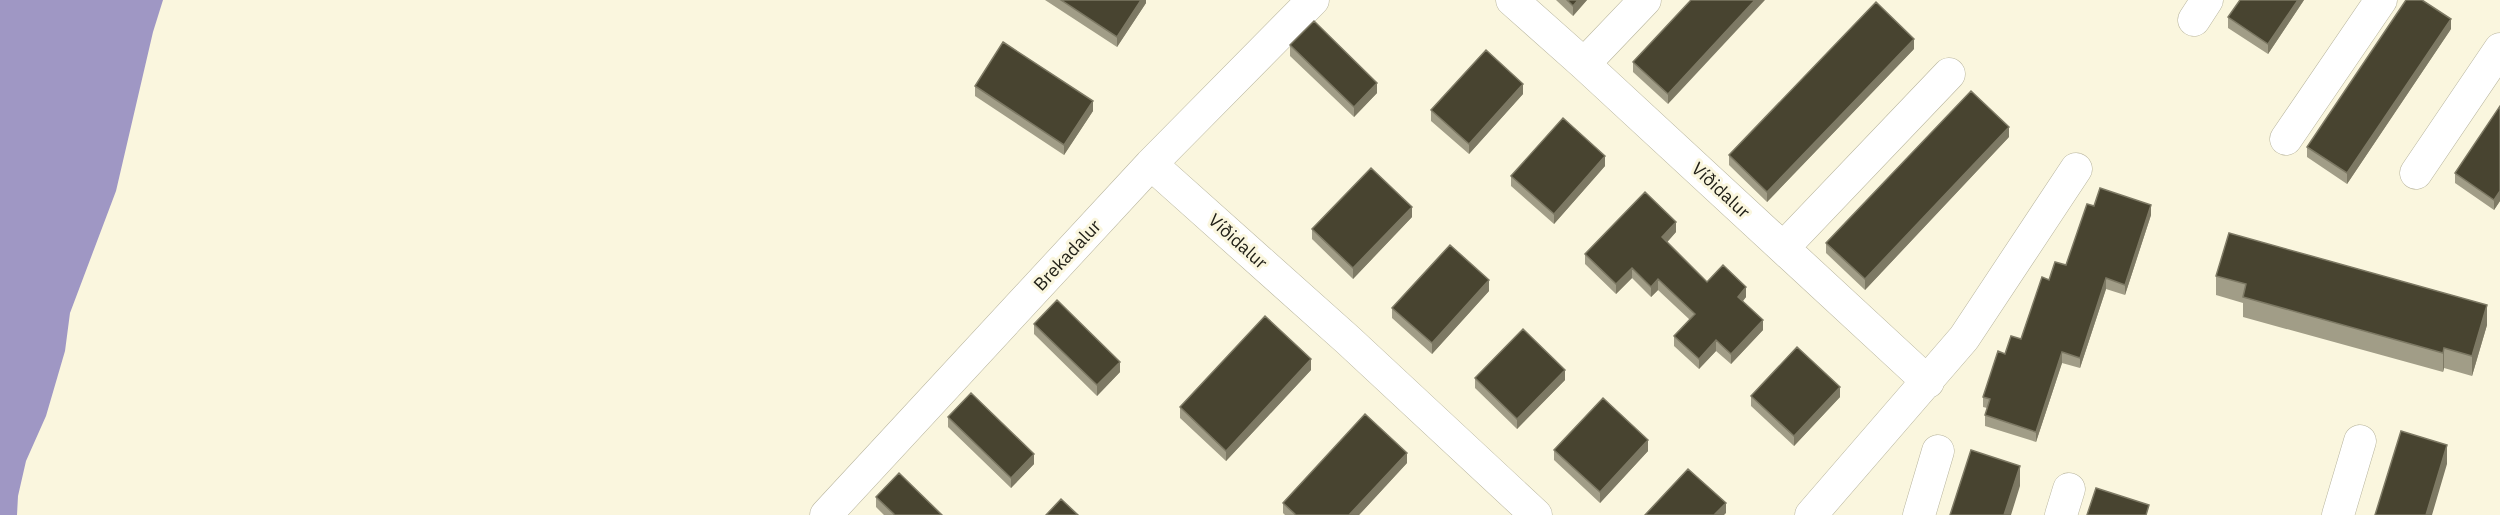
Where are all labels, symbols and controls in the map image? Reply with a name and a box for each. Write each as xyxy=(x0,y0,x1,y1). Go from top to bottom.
street label: Víðidalur xyxy=(1687,157,1755,223)
street label: Víðidalur xyxy=(1204,208,1273,274)
street label: Brekadalur xyxy=(1028,214,1106,295)

